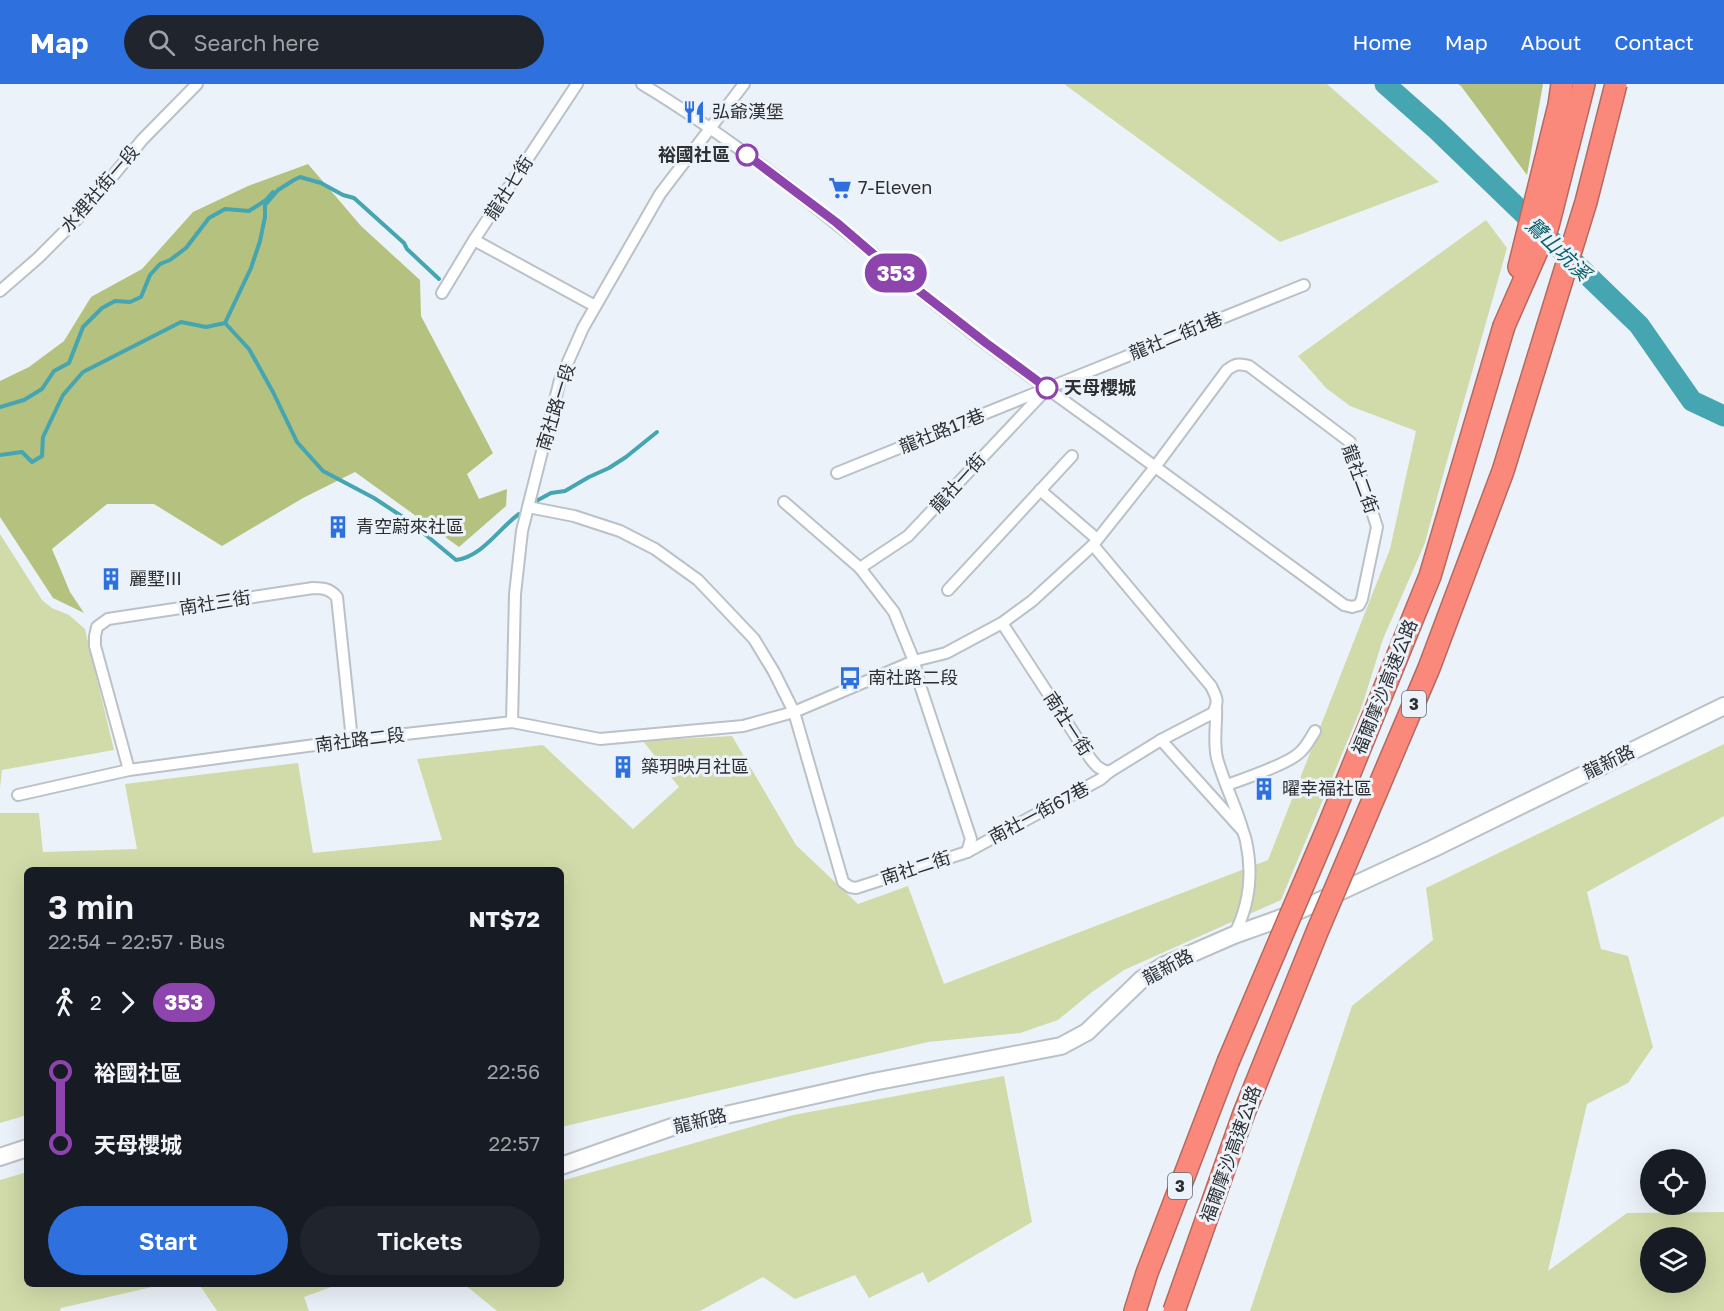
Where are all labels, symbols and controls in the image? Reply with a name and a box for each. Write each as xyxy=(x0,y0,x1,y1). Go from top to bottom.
search box xyxy=(124,15,544,69)
text: Map xyxy=(30,26,88,59)
icon: search xyxy=(145,26,178,59)
text: Search here xyxy=(193,29,319,56)
text: Home xyxy=(1352,29,1412,55)
text: Map xyxy=(1445,29,1488,55)
text: About xyxy=(1521,29,1581,55)
text: Contact xyxy=(1614,29,1694,55)
restaurant icon: 弘爺漢堡 xyxy=(681,99,707,125)
place label: 弘爺漢堡 xyxy=(712,100,784,122)
street label: 水裡社街一段 xyxy=(56,140,143,236)
place label: 裕國社區 xyxy=(658,143,730,165)
marker: 裕國社區 xyxy=(736,144,758,166)
street label: 龍社七街 xyxy=(479,151,537,224)
supermarket icon: 7-Eleven xyxy=(827,175,853,201)
place label: 7-Eleven xyxy=(858,176,932,198)
water label: 鷺山坑溪 xyxy=(1522,212,1598,287)
line badge: 353 xyxy=(862,254,930,292)
text: 353 xyxy=(877,260,915,286)
street label: 龍社二街1巷 xyxy=(1126,306,1226,364)
street label: 南社路一段 xyxy=(531,360,579,453)
place label: 天母櫻城 xyxy=(1064,376,1136,398)
marker: 天母櫻城 xyxy=(1036,377,1058,399)
street label: 龍社路17巷 xyxy=(896,403,988,457)
street label: 龍社二街 xyxy=(1338,441,1384,516)
street label: 龍社一街 xyxy=(925,448,990,516)
building icon: 青空蔚來社區 xyxy=(325,514,351,540)
place label: 青空蔚來社區 xyxy=(356,515,464,537)
building icon: 麗墅III xyxy=(98,566,124,592)
place label: 麗墅III xyxy=(129,567,182,589)
street label: 南社三街 xyxy=(178,586,252,619)
street label: 福爾摩沙高速公路 xyxy=(1347,616,1421,758)
bus stop icon: 南社路二段 xyxy=(837,665,863,691)
place label: 南社路二段 xyxy=(868,666,958,688)
street label: 南社一街 xyxy=(1040,687,1098,760)
road number: 3 xyxy=(1402,691,1426,717)
street label: 南社路二段 xyxy=(314,723,406,755)
street label: 龍新路 xyxy=(1579,739,1638,783)
building icon: 築玥映月社區 xyxy=(610,754,636,780)
place label: 築玥映月社區 xyxy=(641,755,749,777)
street label: 南社一街67巷 xyxy=(985,776,1092,848)
building icon: 曜幸福社區 xyxy=(1251,776,1277,802)
place label: 曜幸福社區 xyxy=(1282,777,1372,799)
street label: 南社二街 xyxy=(878,845,953,889)
text: 3 min xyxy=(48,887,134,926)
text: NT$72 xyxy=(469,905,540,932)
text: 22:54 – 22:57 · Bus xyxy=(48,929,225,953)
street label: 龍新路 xyxy=(1139,944,1197,989)
icon: walk xyxy=(48,986,81,1019)
icon: forward xyxy=(111,986,144,1019)
text: 353 xyxy=(165,989,203,1015)
text: 2 xyxy=(90,990,102,1014)
text: 裕國社區 xyxy=(94,1059,182,1086)
text: 22:56 xyxy=(487,1059,540,1083)
street label: 福爾摩沙高速公路 xyxy=(1195,1082,1265,1225)
street label: 龍新路 xyxy=(671,1103,729,1137)
text: 天母櫻城 xyxy=(94,1131,182,1158)
text: 22:57 xyxy=(489,1131,540,1155)
map controls xyxy=(1640,1149,1706,1293)
button: locate xyxy=(1640,1149,1706,1215)
road number: 3 xyxy=(1168,1173,1192,1199)
button: Start xyxy=(48,1206,288,1275)
button: Tickets xyxy=(300,1206,540,1275)
button: layers xyxy=(1640,1227,1706,1293)

